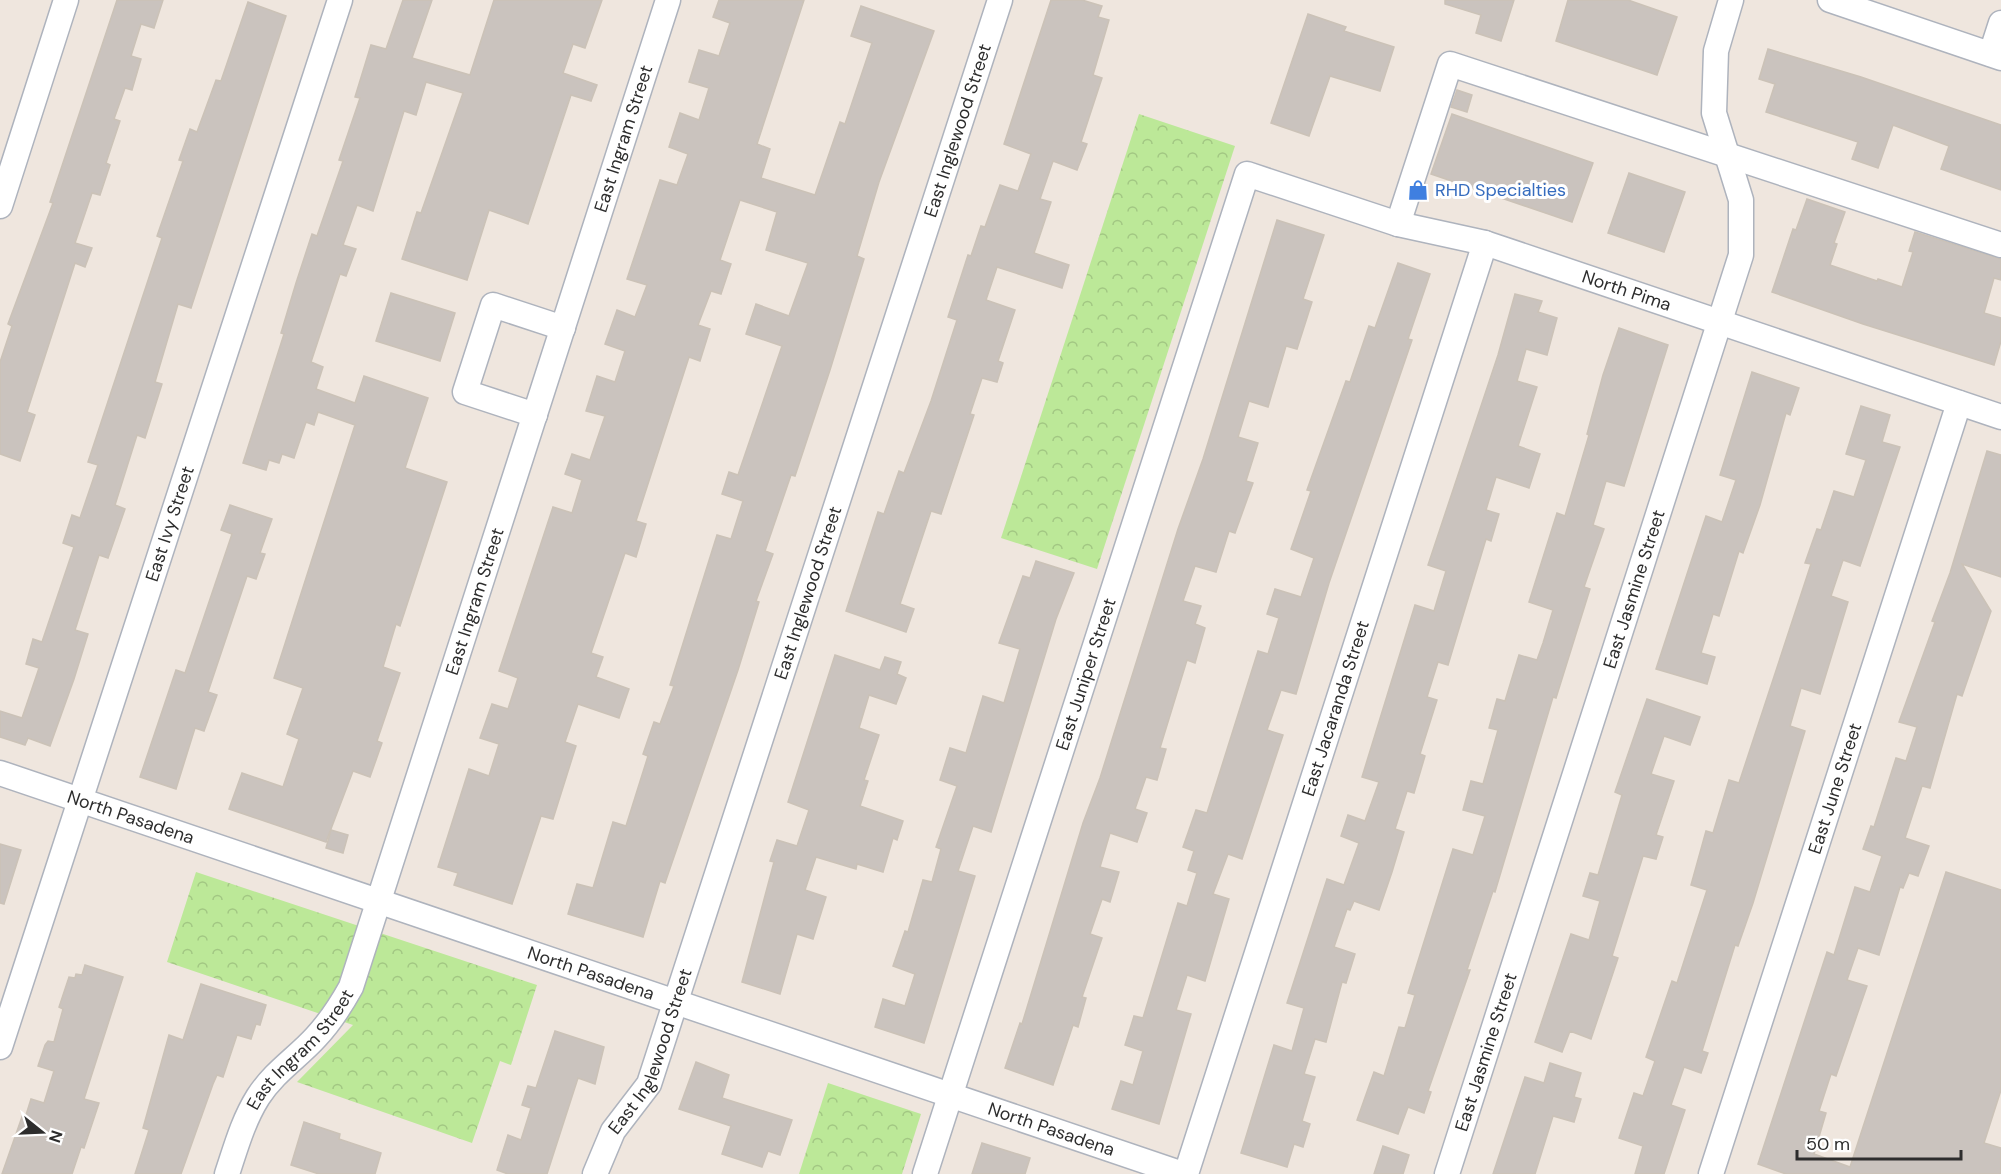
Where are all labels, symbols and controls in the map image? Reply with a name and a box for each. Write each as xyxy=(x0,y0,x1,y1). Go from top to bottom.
street label: East Inglewood Street xyxy=(918,41,997,220)
street label: East Ingram Street xyxy=(589,62,658,215)
shop icon: RHD Specialties xyxy=(1406,178,1430,202)
place label: RHD Specialties xyxy=(1435,178,1566,202)
street label: North Pima xyxy=(1579,265,1674,317)
street label: East Ivy Street xyxy=(140,463,200,585)
street label: East Inglewood Street xyxy=(769,503,847,683)
street label: East Jasmine Street xyxy=(1597,507,1671,672)
street label: East Ingram Street xyxy=(440,525,510,678)
street label: East Juniper Street xyxy=(1050,595,1122,753)
street label: East Jacaranda Street xyxy=(1296,618,1375,799)
street label: East June Street xyxy=(1803,720,1867,857)
street label: North Pasadena xyxy=(64,785,197,850)
street label: North Pasadena xyxy=(524,941,658,1006)
street label: East Inglewood Street xyxy=(603,966,698,1139)
street label: East Jasmine Street xyxy=(1449,970,1523,1134)
street label: East Ingram Street xyxy=(241,985,359,1114)
street label: North Pasadena xyxy=(985,1097,1118,1162)
north arrow xyxy=(12,1102,72,1162)
scale bar xyxy=(1797,1123,1960,1161)
text: N xyxy=(44,1128,68,1145)
text: 50 m xyxy=(1806,1132,1850,1156)

